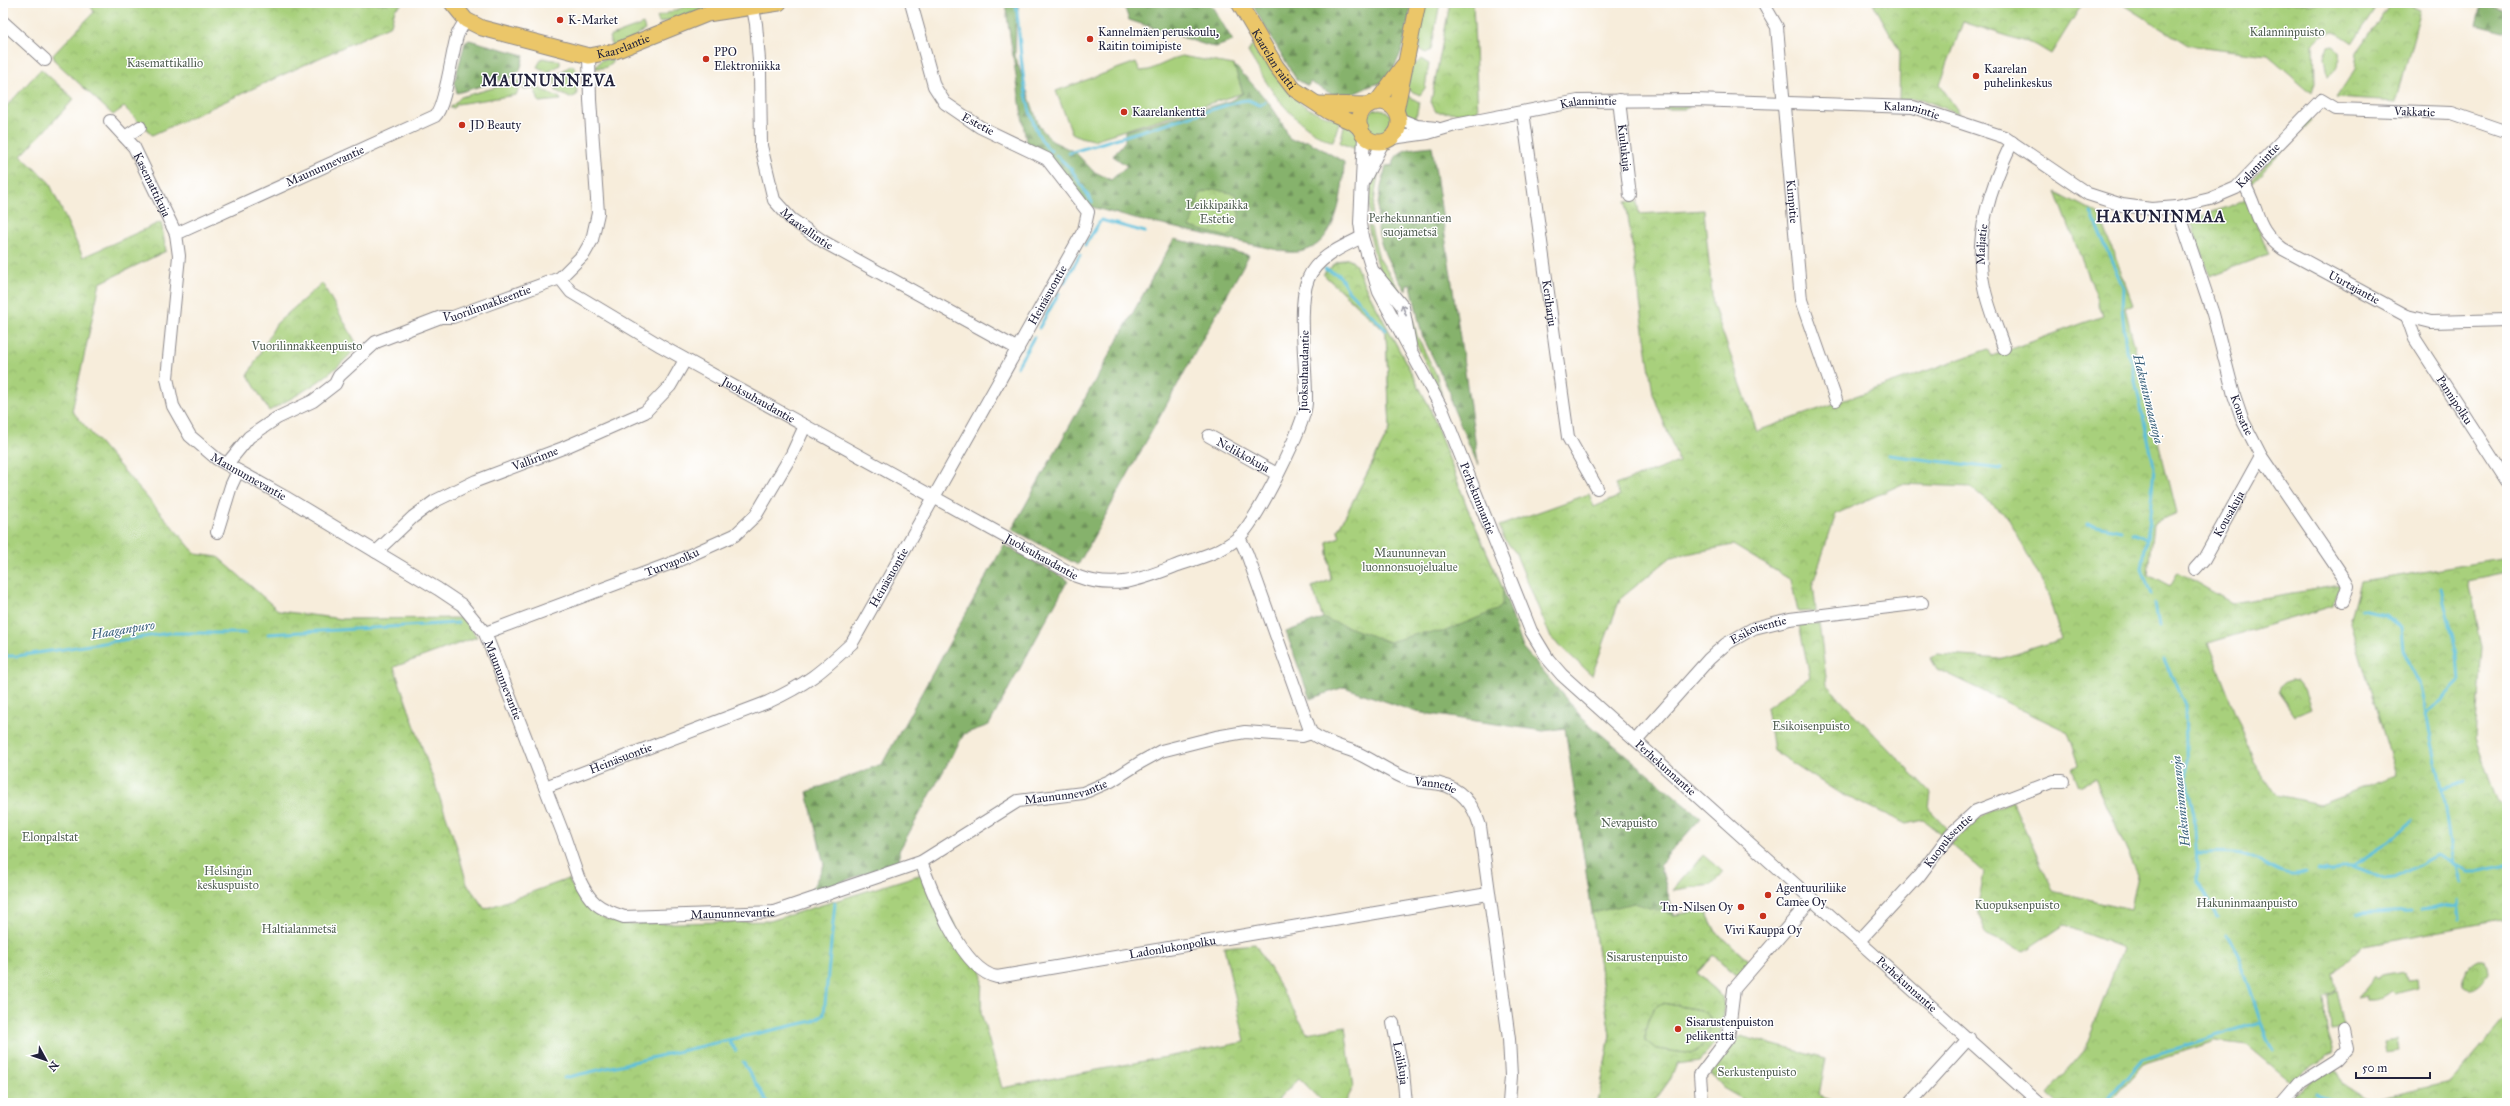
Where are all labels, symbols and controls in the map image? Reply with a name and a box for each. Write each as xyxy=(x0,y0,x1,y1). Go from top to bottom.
place label: K-Market xyxy=(568,13,619,27)
marker: K-Market xyxy=(555,15,565,25)
place label: Kannelmäen peruskoulu, Raitin toimipiste xyxy=(1098,25,1219,53)
park label: Kalanninpuisto xyxy=(2249,25,2325,39)
street label: Kaarelan raitti xyxy=(1249,26,1299,93)
street label: Kaarelantie xyxy=(595,31,652,61)
marker: Kannelmäen peruskoulu, Raitin toimipiste xyxy=(1085,34,1095,44)
place label: PPO Elektroniikka xyxy=(714,45,781,73)
marker: PPO Elektroniikka xyxy=(701,54,711,64)
park label: Kasemattikallio xyxy=(127,56,203,70)
place label: Kaarelan puhelinkeskus xyxy=(1983,62,2052,90)
district label: MAUNUNNEVA xyxy=(482,71,616,90)
marker: Kaarelan puhelinkeskus xyxy=(1971,71,1981,81)
street label: Kalannintie xyxy=(1559,94,1617,111)
street label: Kalannintie xyxy=(1883,99,1941,122)
street label: Vakkatie xyxy=(2393,104,2435,119)
place label: Kaarelankenttä xyxy=(1132,105,1206,119)
marker: Kaarelankenttä xyxy=(1119,107,1129,117)
street label: Estetie xyxy=(959,110,997,138)
place label: JD Beauty xyxy=(468,118,522,133)
marker: JD Beauty xyxy=(457,120,467,130)
street label: Kiulukuja xyxy=(1615,123,1634,173)
street label: Kalannintie xyxy=(2233,140,2283,191)
street label: Maununnevantie xyxy=(284,142,366,190)
street label: Kasemattikuja xyxy=(131,150,174,220)
street label: Kimpitie xyxy=(1783,179,1801,224)
park label: Leikkipaikka Estetie xyxy=(1186,198,1249,226)
street label: Maavallintie xyxy=(777,205,835,253)
district label: HAKUNINMAA xyxy=(2096,207,2226,226)
park label: Perhekunnantien suojametsä xyxy=(1368,211,1452,239)
street label: Maljatie xyxy=(1974,223,1990,265)
street label: Heinäsuontie xyxy=(1025,263,1070,327)
street label: Uurtajantie xyxy=(2326,268,2382,307)
street label: Keriharju xyxy=(1539,279,1560,328)
street label: Vuorilinnakkeentie xyxy=(441,282,533,324)
one-way arrow xyxy=(1399,305,1407,317)
street label: Juoksuhaudantie xyxy=(1296,330,1313,414)
park label: Vuorilinnakkeenpuisto xyxy=(251,339,362,353)
water label: Hakuninmaanoja xyxy=(2129,352,2167,445)
street label: Juoksuhaudantie xyxy=(717,373,797,426)
street label: Pannipolku xyxy=(2434,373,2476,428)
street label: Kousatie xyxy=(2227,393,2256,438)
street label: Nelikkokuja xyxy=(1214,435,1273,476)
street label: Vallirinne xyxy=(509,443,560,474)
street label: Maununnevantie xyxy=(208,450,289,503)
street label: Perhekunnantie xyxy=(1457,460,1499,537)
street label: Kousakuja xyxy=(2211,488,2248,539)
street label: Juoksuhaudantie xyxy=(1000,530,1081,583)
street label: Turvapolku xyxy=(643,545,702,579)
street label: Heinäsuontie xyxy=(866,545,911,610)
park label: Maununnevan luonnonsuojelualue xyxy=(1362,546,1458,574)
street label: Esikoisentie xyxy=(1728,613,1788,647)
water label: Haaganpuro xyxy=(89,617,156,643)
street label: Maununnevantie xyxy=(482,638,525,722)
park label: Esikoisenpuisto xyxy=(1772,719,1850,733)
street label: Perhekunnantie xyxy=(1632,737,1699,799)
street label: Heinäsuontie xyxy=(587,740,654,776)
water label: Hakuninmaanoja xyxy=(2168,755,2194,848)
street label: Vannetie xyxy=(1413,774,1460,797)
street label: Maununnevantie xyxy=(1024,777,1109,807)
street label: Kuopuksentie xyxy=(1921,811,1975,870)
park label: Nevapuisto xyxy=(1601,816,1657,830)
park label: Elonpalstat xyxy=(22,830,79,844)
park label: Helsingin keskuspuisto xyxy=(197,864,259,892)
place label: Agentuuriliike Camee Oy xyxy=(1775,881,1846,909)
marker: Agentuuriliike Camee Oy xyxy=(1763,890,1773,900)
park label: Hakuninmaanpuisto xyxy=(2197,896,2297,910)
park label: Kuopuksenpuisto xyxy=(1974,898,2060,912)
place label: Tm-Nilsen Oy xyxy=(1660,900,1733,914)
marker: Tm-Nilsen Oy xyxy=(1736,902,1746,912)
street label: Maununnevantie xyxy=(690,905,775,922)
marker: Vivi Kauppa Oy xyxy=(1758,911,1768,921)
park label: Haltialanmetsä xyxy=(262,922,337,936)
place label: Vivi Kauppa Oy xyxy=(1723,923,1802,937)
street label: Ladonlukonpolku xyxy=(1128,933,1217,962)
park label: Sisarustenpuisto xyxy=(1606,950,1688,964)
street label: Perhekunnantie xyxy=(1874,953,1940,1015)
place label: Sisarustenpuiston pelikenttä xyxy=(1685,1015,1774,1043)
marker: Sisarustenpuiston pelikenttä xyxy=(1673,1024,1683,1034)
north arrow xyxy=(26,1040,66,1080)
street label: Leilikuja xyxy=(1390,1040,1411,1086)
scale bar xyxy=(2356,1054,2430,1080)
text: N xyxy=(45,1058,61,1074)
text: 50 m xyxy=(2362,1061,2387,1075)
park label: Serkustenpuisto xyxy=(1718,1065,1796,1079)

